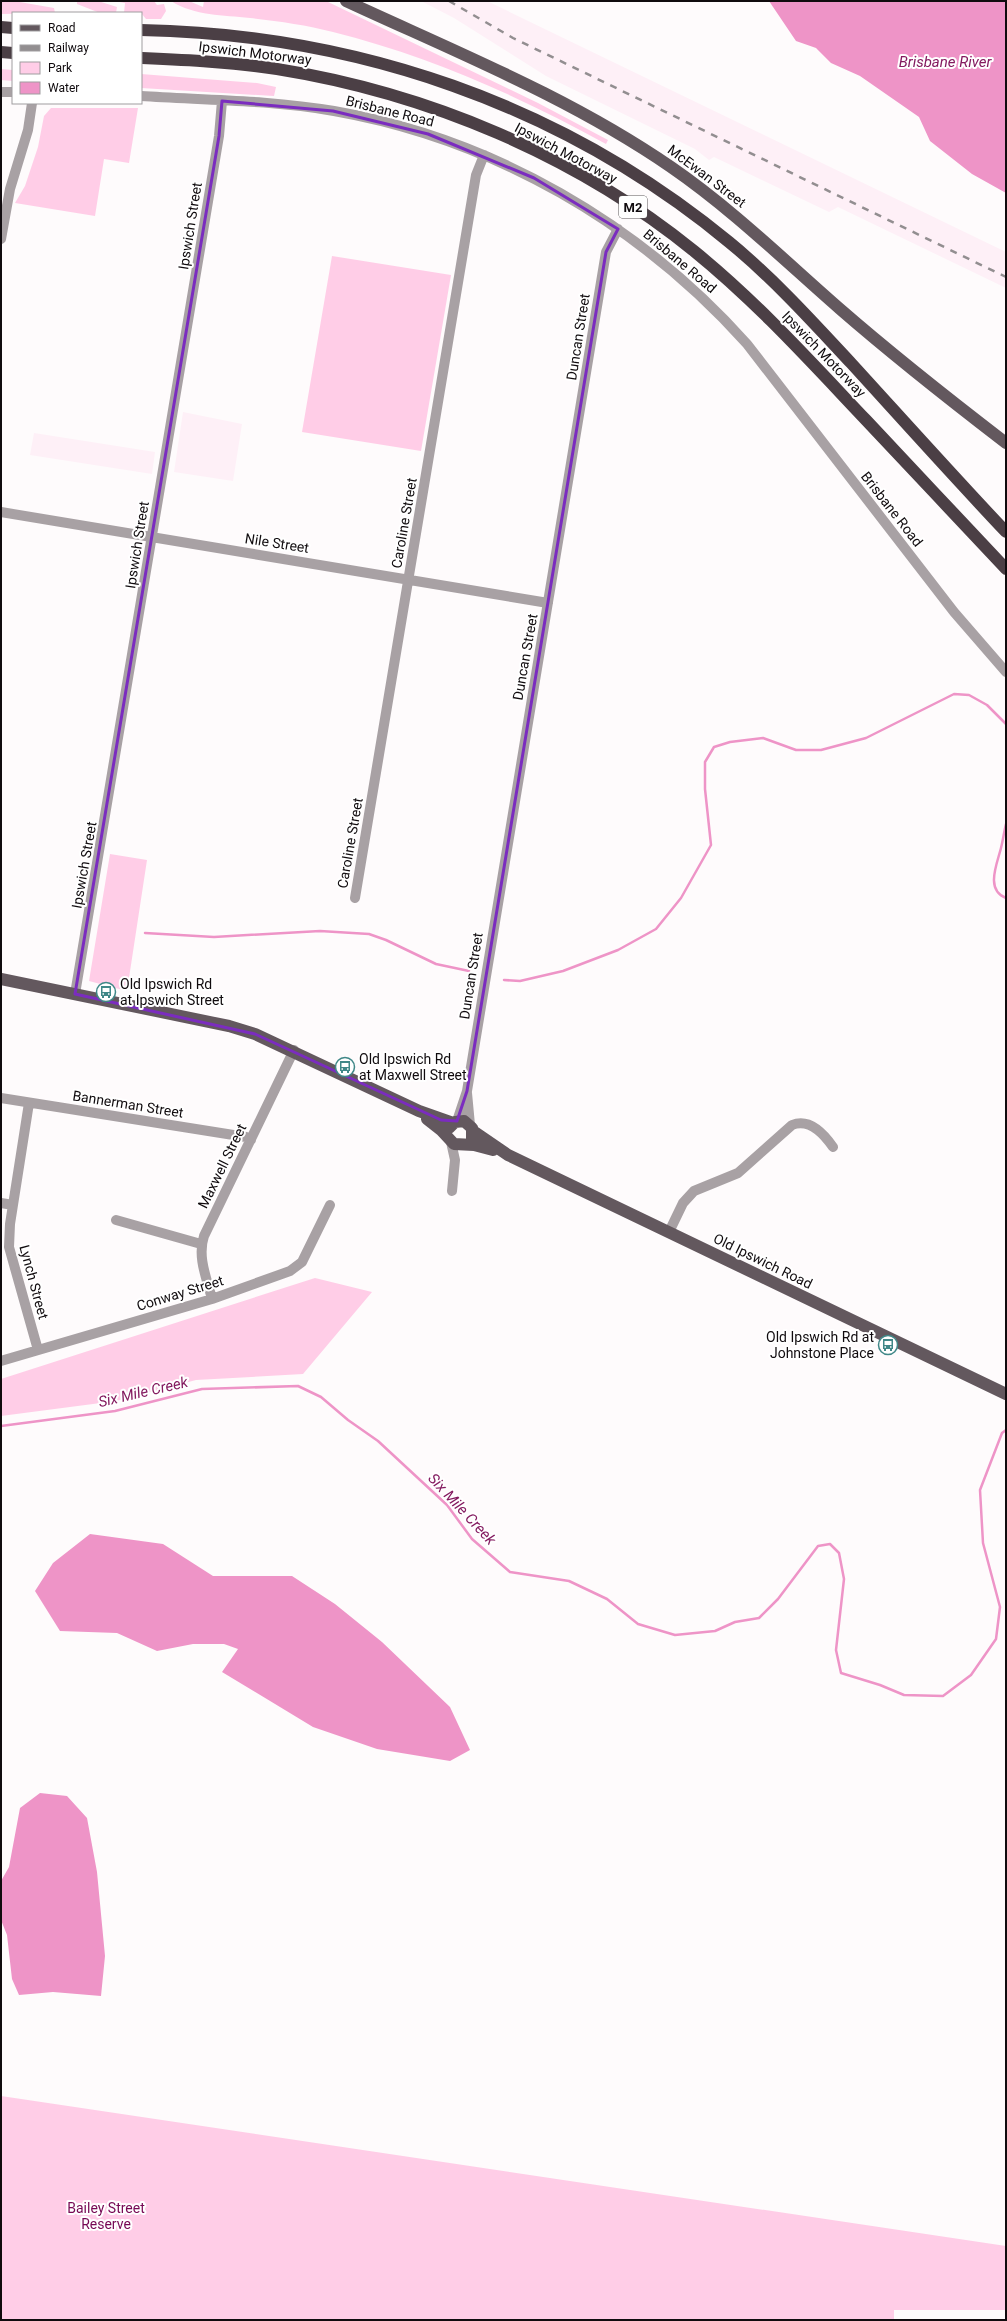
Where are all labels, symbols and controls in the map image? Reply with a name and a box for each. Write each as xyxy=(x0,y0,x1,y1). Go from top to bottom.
legend xyxy=(12,12,142,104)
text: Road xyxy=(48,21,76,35)
street label: Ipswich Motorway xyxy=(198,38,313,68)
text: Railway xyxy=(48,41,89,55)
water label: Brisbane River xyxy=(899,53,992,71)
text: Park xyxy=(48,61,73,75)
text: Water xyxy=(48,81,79,95)
street label: Brisbane Road xyxy=(344,92,436,130)
street label: Ipswich Motorway xyxy=(512,119,620,187)
street label: McEwan Street xyxy=(665,141,750,211)
street label: Ipswich Street xyxy=(175,181,205,271)
road number: M2 xyxy=(619,196,647,218)
street label: Brisbane Road xyxy=(640,226,720,296)
street label: Duncan Street xyxy=(563,292,593,382)
street label: Ipswich Motorway xyxy=(779,308,869,401)
street label: Brisbane Road xyxy=(858,468,926,550)
street label: Caroline Street xyxy=(388,476,420,570)
street label: Ipswich Street xyxy=(122,500,152,590)
street label: Nile Street xyxy=(244,530,311,556)
street label: Duncan Street xyxy=(510,612,541,702)
street label: Caroline Street xyxy=(334,796,366,890)
street label: Ipswich Street xyxy=(68,820,100,910)
street label: Duncan Street xyxy=(456,931,486,1021)
place label: Old Ipswich Rd at Ipswich Street xyxy=(120,976,224,1008)
bus stop icon: Old Ipswich Rd at Ipswich Street xyxy=(95,981,117,1003)
place label: Old Ipswich Rd at Maxwell Street xyxy=(359,1051,467,1083)
bus stop icon: Old Ipswich Rd at Maxwell Street xyxy=(334,1056,356,1078)
street label: Bannerman Street xyxy=(71,1087,185,1121)
street label: Maxwell Street xyxy=(195,1121,250,1211)
street label: Old Ipswich Road xyxy=(711,1230,815,1292)
street label: Lynch Street xyxy=(16,1243,52,1321)
street label: Conway Street xyxy=(135,1272,226,1314)
place label: Old Ipswich Rd at Johnstone Place xyxy=(766,1329,874,1361)
bus stop icon: Old Ipswich Rd at Johnstone Place xyxy=(877,1334,899,1356)
water label: Six Mile Creek xyxy=(96,1373,190,1411)
water label: Six Mile Creek xyxy=(424,1469,500,1549)
park label: Bailey Street Reserve xyxy=(67,2200,145,2232)

